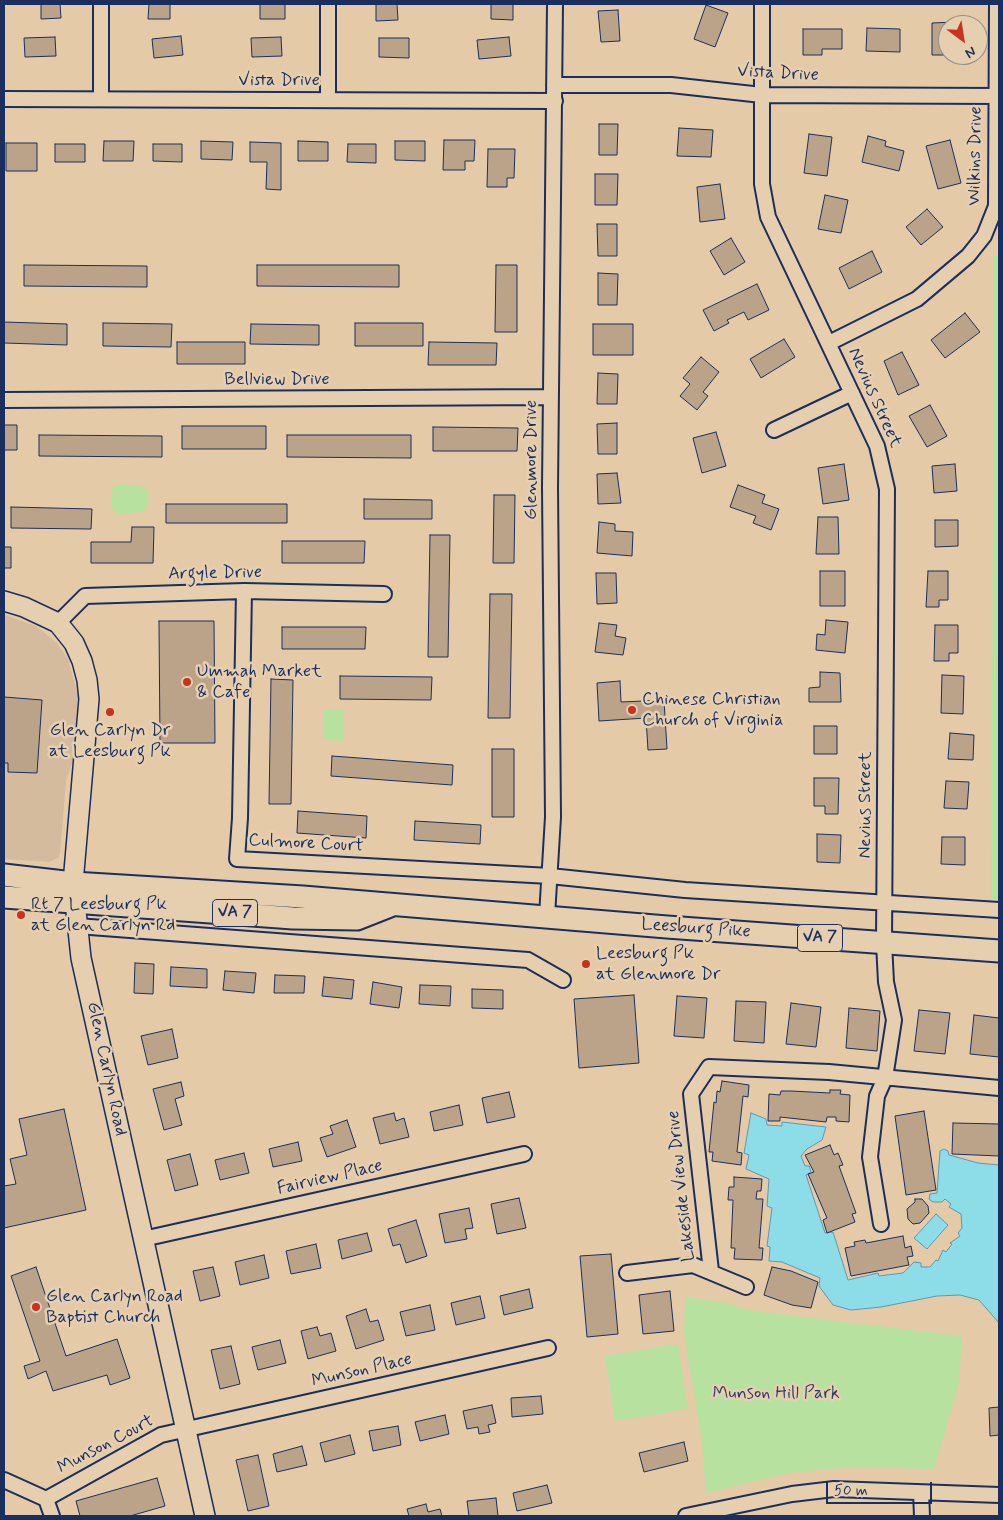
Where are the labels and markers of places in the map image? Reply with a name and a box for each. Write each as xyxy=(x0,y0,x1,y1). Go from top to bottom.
place label: Ummah Market & Cafe xyxy=(197,661,322,704)
marker: Ummah Market & Cafe xyxy=(181,676,193,688)
place label: Chinese Christian Church of Virginia xyxy=(642,689,784,732)
marker: Chinese Christian Church of Virginia xyxy=(626,704,638,716)
marker: Glen Carlyn Dr at Leesburg Pk xyxy=(104,706,116,718)
place label: Glen Carlyn Dr at Leesburg Pk xyxy=(49,720,171,762)
place label: Rt 7 Leesburg Pk at Glen Carlyn Rd xyxy=(31,894,175,936)
marker: Rt 7 Leesburg Pk at Glen Carlyn Rd xyxy=(15,909,27,921)
place label: Leesburg Pk at Glenmore Dr xyxy=(596,943,720,986)
marker: Leesburg Pk at Glenmore Dr xyxy=(580,958,592,970)
place label: Glen Carlyn Road Baptist Church xyxy=(46,1286,183,1328)
marker: Glen Carlyn Road Baptist Church xyxy=(30,1301,42,1313)

